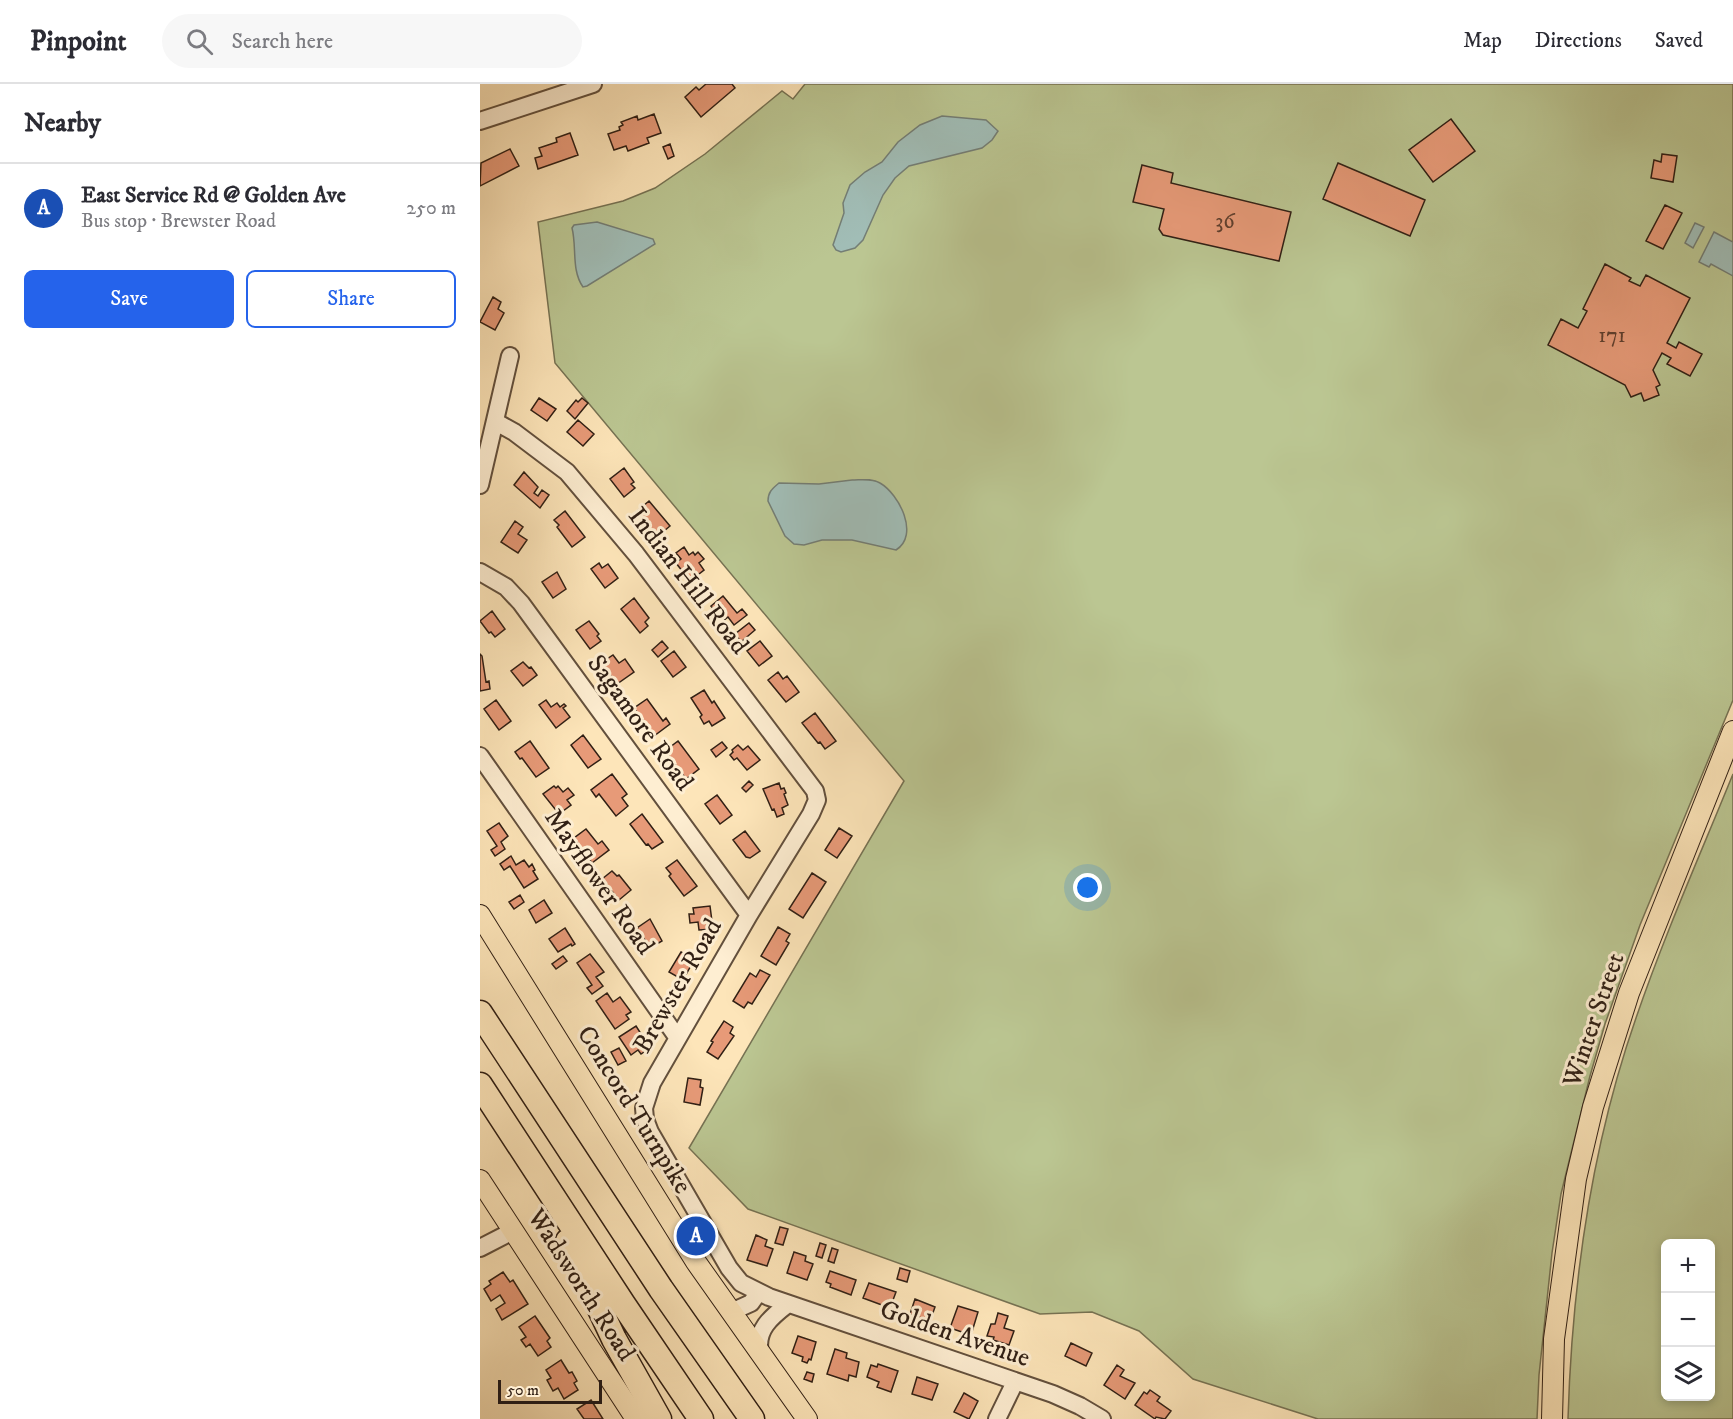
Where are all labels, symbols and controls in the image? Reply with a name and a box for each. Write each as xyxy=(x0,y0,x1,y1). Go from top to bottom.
search box xyxy=(162,14,582,68)
text: Pinpoint xyxy=(30,24,126,59)
icon: search xyxy=(183,25,216,58)
text: Search here xyxy=(231,28,333,55)
text: Map xyxy=(1463,28,1502,54)
text: Directions xyxy=(1535,28,1622,54)
text: Saved xyxy=(1655,28,1703,54)
text: Nearby xyxy=(24,107,101,140)
text: East Service Rd @ Golden Ave xyxy=(81,182,346,209)
text: A xyxy=(37,196,50,221)
text: 250 m xyxy=(406,196,456,221)
house number: 36 xyxy=(1215,208,1236,235)
text: Bus stop · Brewster Road xyxy=(81,209,276,234)
button: Save xyxy=(24,270,234,328)
button: Share xyxy=(246,270,456,328)
house number: 171 xyxy=(1598,322,1626,349)
street label: Indian Hill Road xyxy=(620,501,756,661)
street label: Sagamore Road xyxy=(580,648,700,798)
street label: Mayflower Road xyxy=(537,803,662,961)
your location xyxy=(1073,873,1102,902)
street label: Brewster Road xyxy=(626,913,730,1059)
street label: Winter Street xyxy=(1555,949,1632,1092)
street label: Concord Turnpike xyxy=(569,1020,699,1200)
street label: Wadsworth Road xyxy=(519,1202,643,1367)
pin: A xyxy=(676,1214,716,1258)
map controls xyxy=(1661,1239,1715,1401)
button: + xyxy=(1661,1239,1715,1293)
street label: Golden Avenue xyxy=(876,1293,1034,1375)
button: − xyxy=(1661,1293,1715,1347)
button: layers xyxy=(1661,1347,1715,1401)
scale bar xyxy=(498,1377,602,1404)
text: 50 m xyxy=(507,1380,539,1400)

